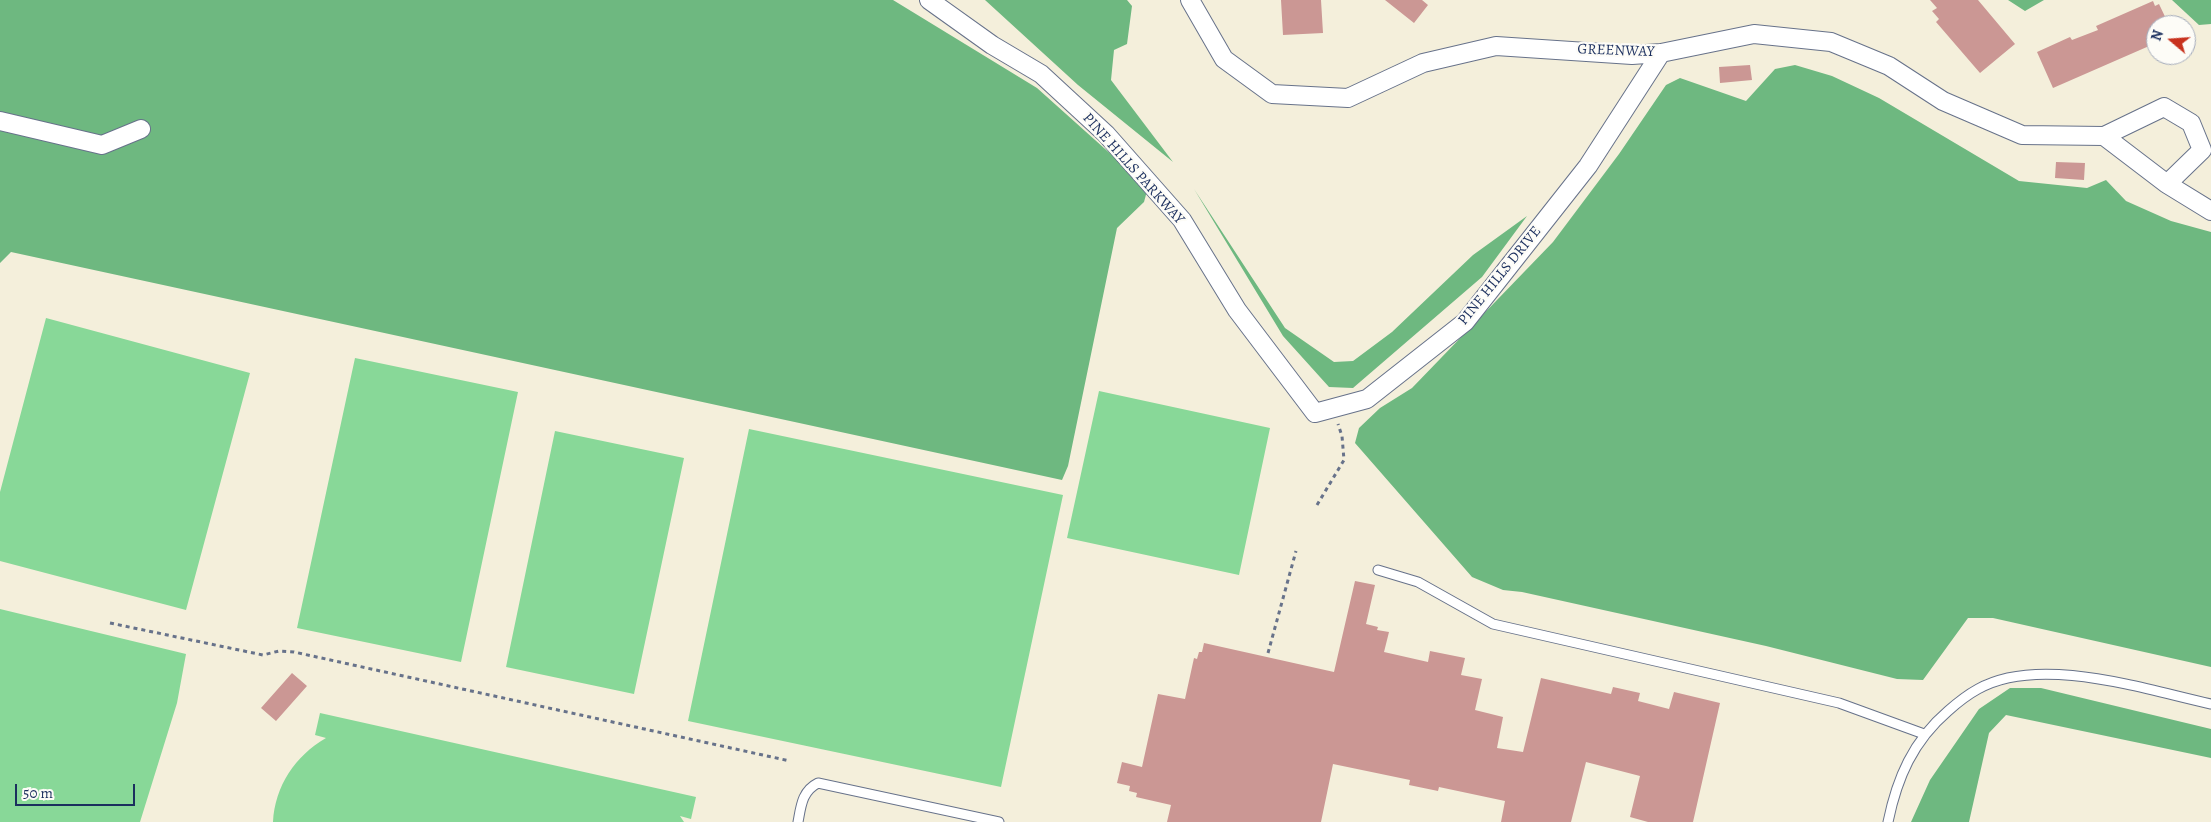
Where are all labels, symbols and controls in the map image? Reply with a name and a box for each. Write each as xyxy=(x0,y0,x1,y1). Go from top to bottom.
north arrow xyxy=(2146,15,2196,65)
text: N xyxy=(2147,28,2168,43)
street label: GREENWAY xyxy=(1577,41,1655,61)
street label: PINE HILLS PARKWAY xyxy=(1078,110,1188,228)
street label: PINE HILLS DRIVE xyxy=(1455,223,1545,329)
scale bar xyxy=(18,774,138,806)
text: 50 m xyxy=(23,783,53,803)

